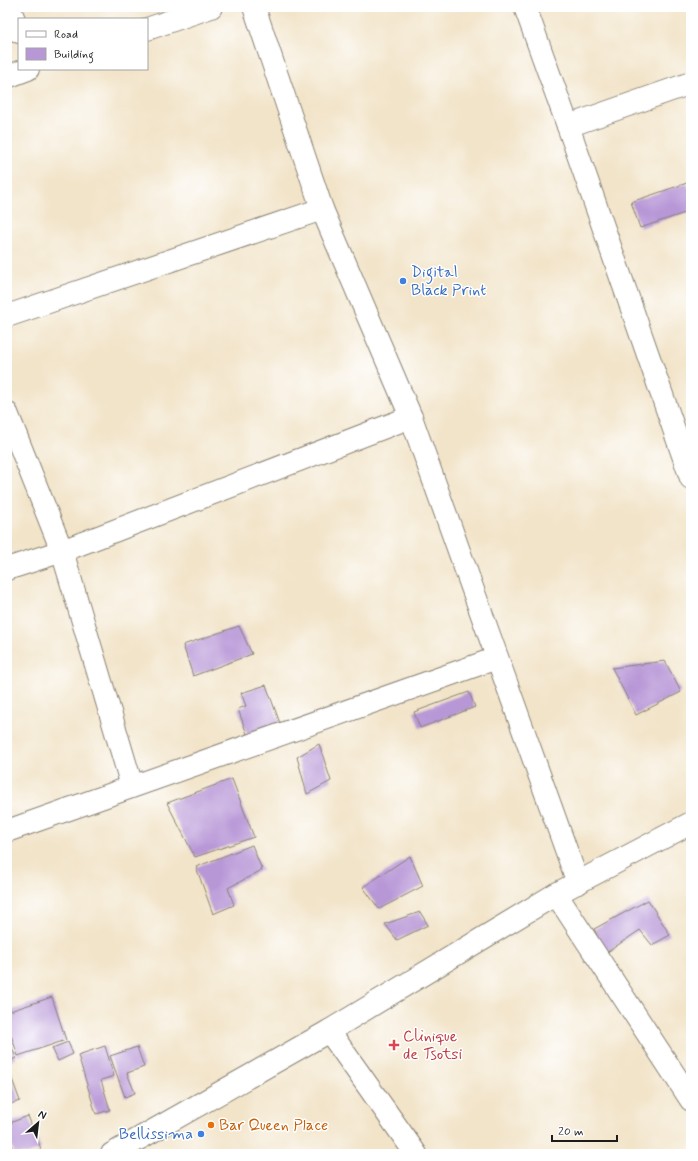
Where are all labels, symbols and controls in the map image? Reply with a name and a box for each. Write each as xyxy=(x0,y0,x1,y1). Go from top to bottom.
legend xyxy=(18,18,148,70)
text: Road xyxy=(54,27,78,43)
text: Building xyxy=(54,47,94,64)
place label: Digital Black Print xyxy=(411,262,486,301)
marker: Digital Black Print xyxy=(398,276,408,286)
place label: Clinique de Tsotsi xyxy=(403,1026,462,1065)
marker: Clinique de Tsotsi xyxy=(388,1039,400,1051)
north arrow xyxy=(18,1103,58,1143)
text: N xyxy=(36,1107,49,1123)
place label: Bar Queen Place xyxy=(219,1115,328,1136)
scale bar xyxy=(552,1117,617,1143)
marker: Bar Queen Place xyxy=(206,1120,216,1130)
place label: Bellissima xyxy=(119,1124,193,1145)
text: 20 m xyxy=(558,1124,584,1140)
marker: Bellissima xyxy=(196,1129,206,1139)

